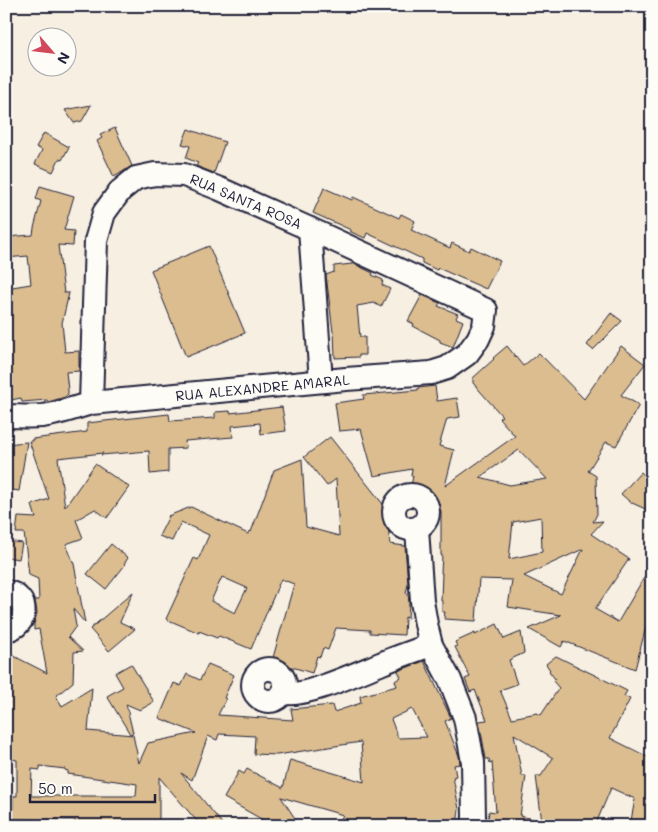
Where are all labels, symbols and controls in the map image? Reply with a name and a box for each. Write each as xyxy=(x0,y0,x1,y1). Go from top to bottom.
north arrow xyxy=(28,28,78,78)
text: N xyxy=(53,49,75,67)
street label: RUA SANTA ROSA xyxy=(187,169,305,233)
street label: RUA ALEXANDRE AMARAL xyxy=(175,369,351,405)
scale bar xyxy=(30,772,155,804)
text: 50 m xyxy=(38,778,73,798)

